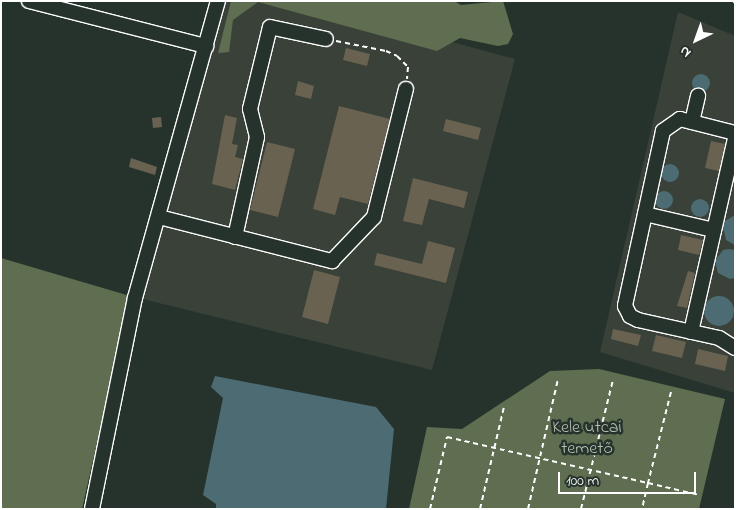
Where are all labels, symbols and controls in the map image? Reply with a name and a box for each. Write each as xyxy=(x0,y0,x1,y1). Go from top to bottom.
north arrow xyxy=(671,15,721,65)
text: N xyxy=(675,41,696,62)
park label: Kele utcai temető xyxy=(552,418,622,460)
scale bar xyxy=(561,462,698,494)
text: 100 m xyxy=(566,470,599,492)

